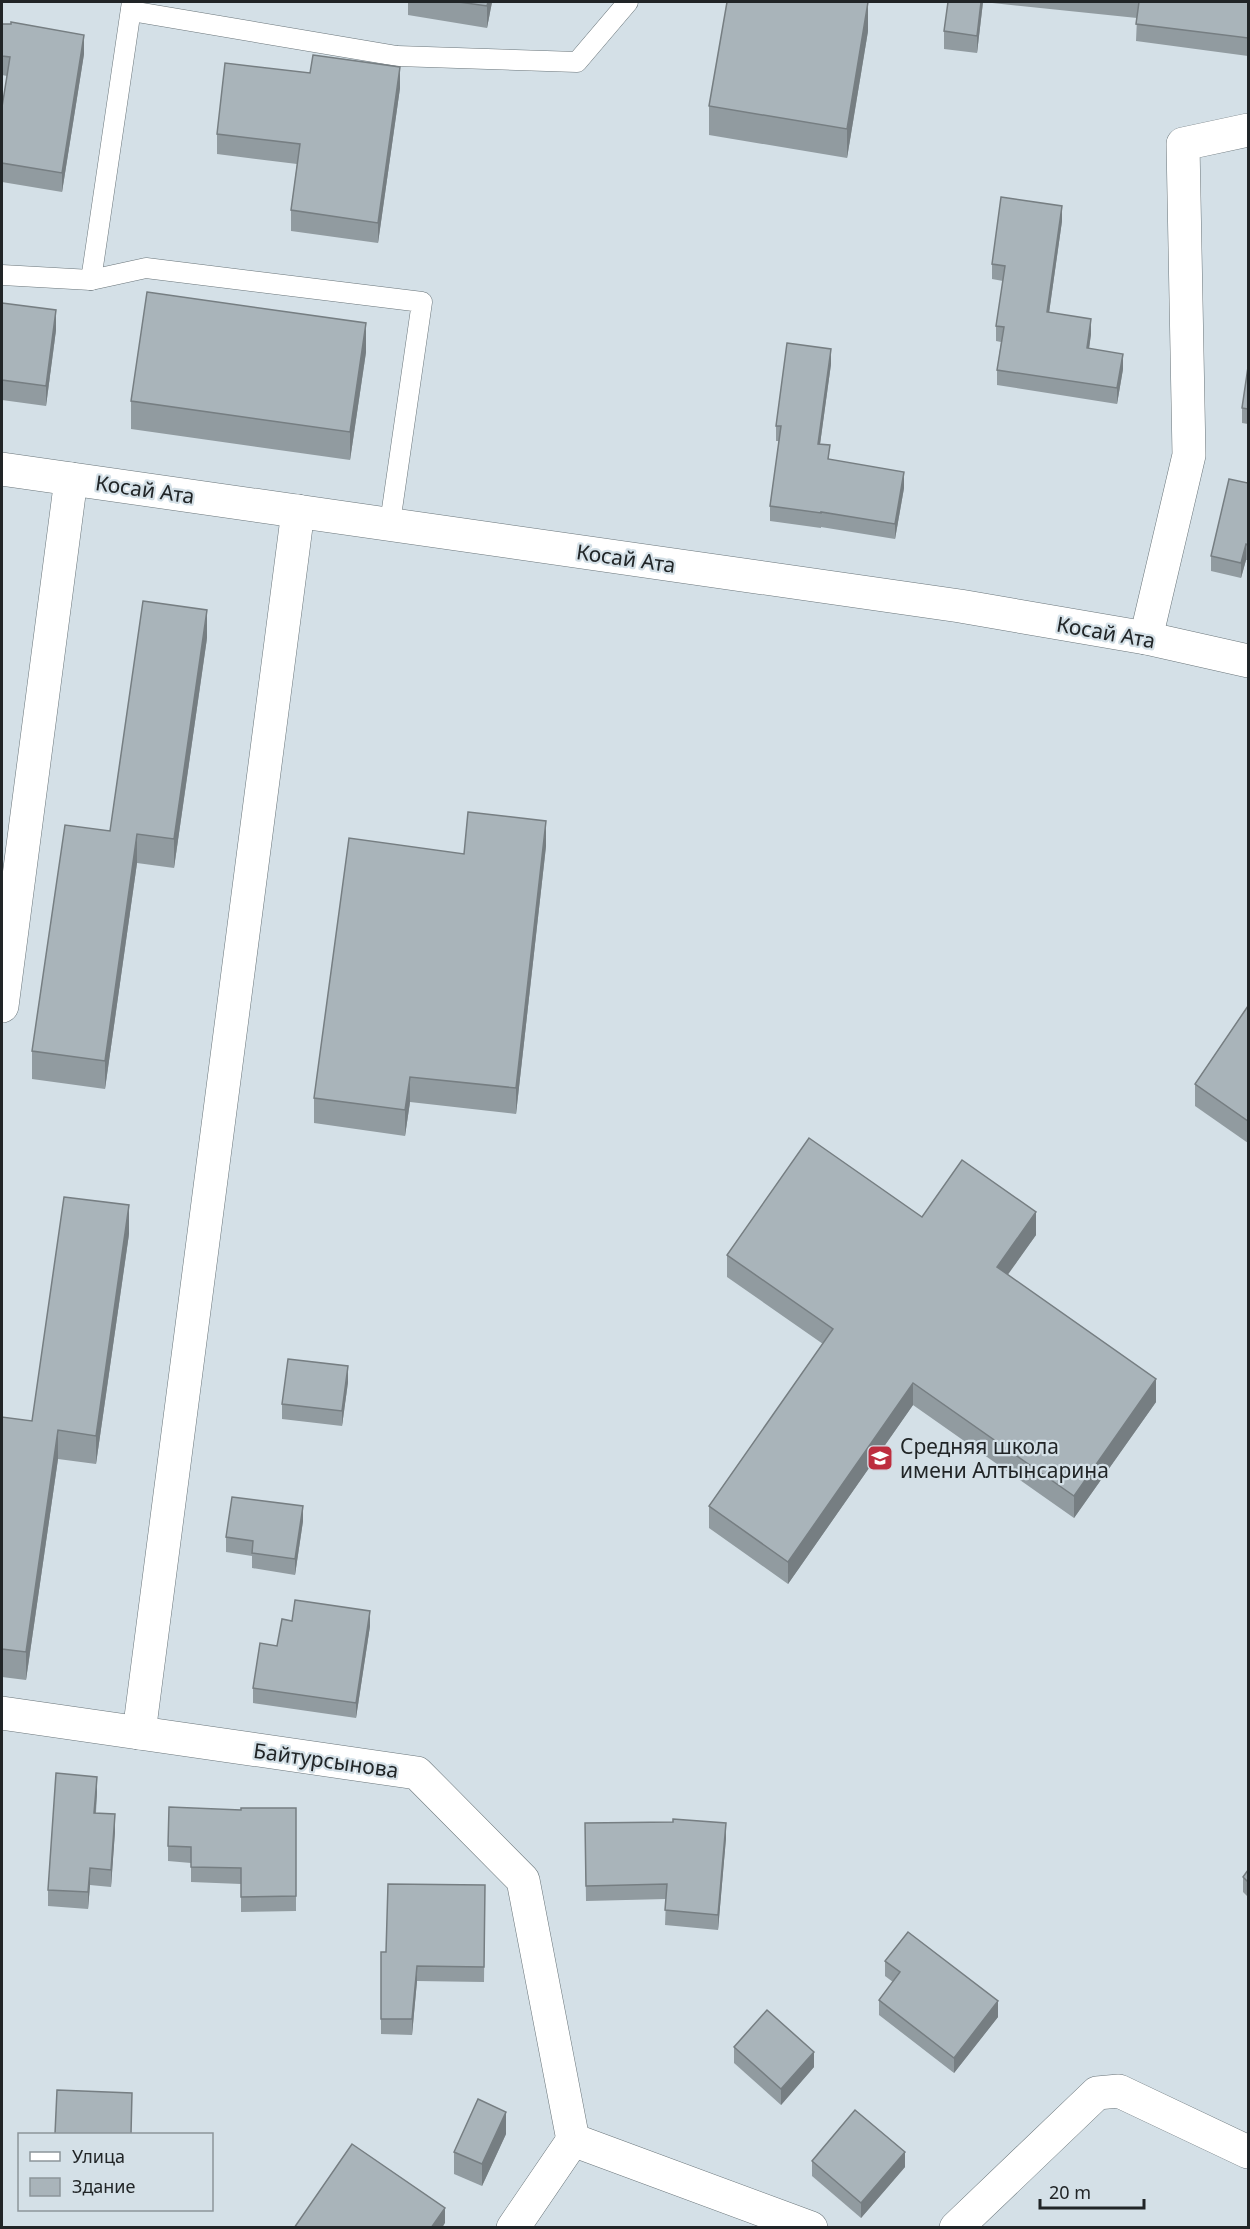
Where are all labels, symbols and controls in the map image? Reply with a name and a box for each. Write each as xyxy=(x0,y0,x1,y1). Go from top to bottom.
street label: Косай Ата xyxy=(94,468,196,510)
street label: Косай Ата xyxy=(575,537,677,579)
street label: Косай Ата xyxy=(1054,610,1158,654)
place label: Средняя школа имени Алтынсарина xyxy=(900,1432,1109,1484)
school or university icon: Средняя школа имени Алтынсарина xyxy=(865,1443,895,1473)
street label: Байтурсынова xyxy=(252,1736,400,1784)
legend xyxy=(18,2133,213,2211)
text: Улица xyxy=(72,2144,125,2168)
scale bar xyxy=(1040,2172,1144,2210)
text: Здание xyxy=(72,2174,136,2198)
text: 20 m xyxy=(1049,2180,1091,2204)

